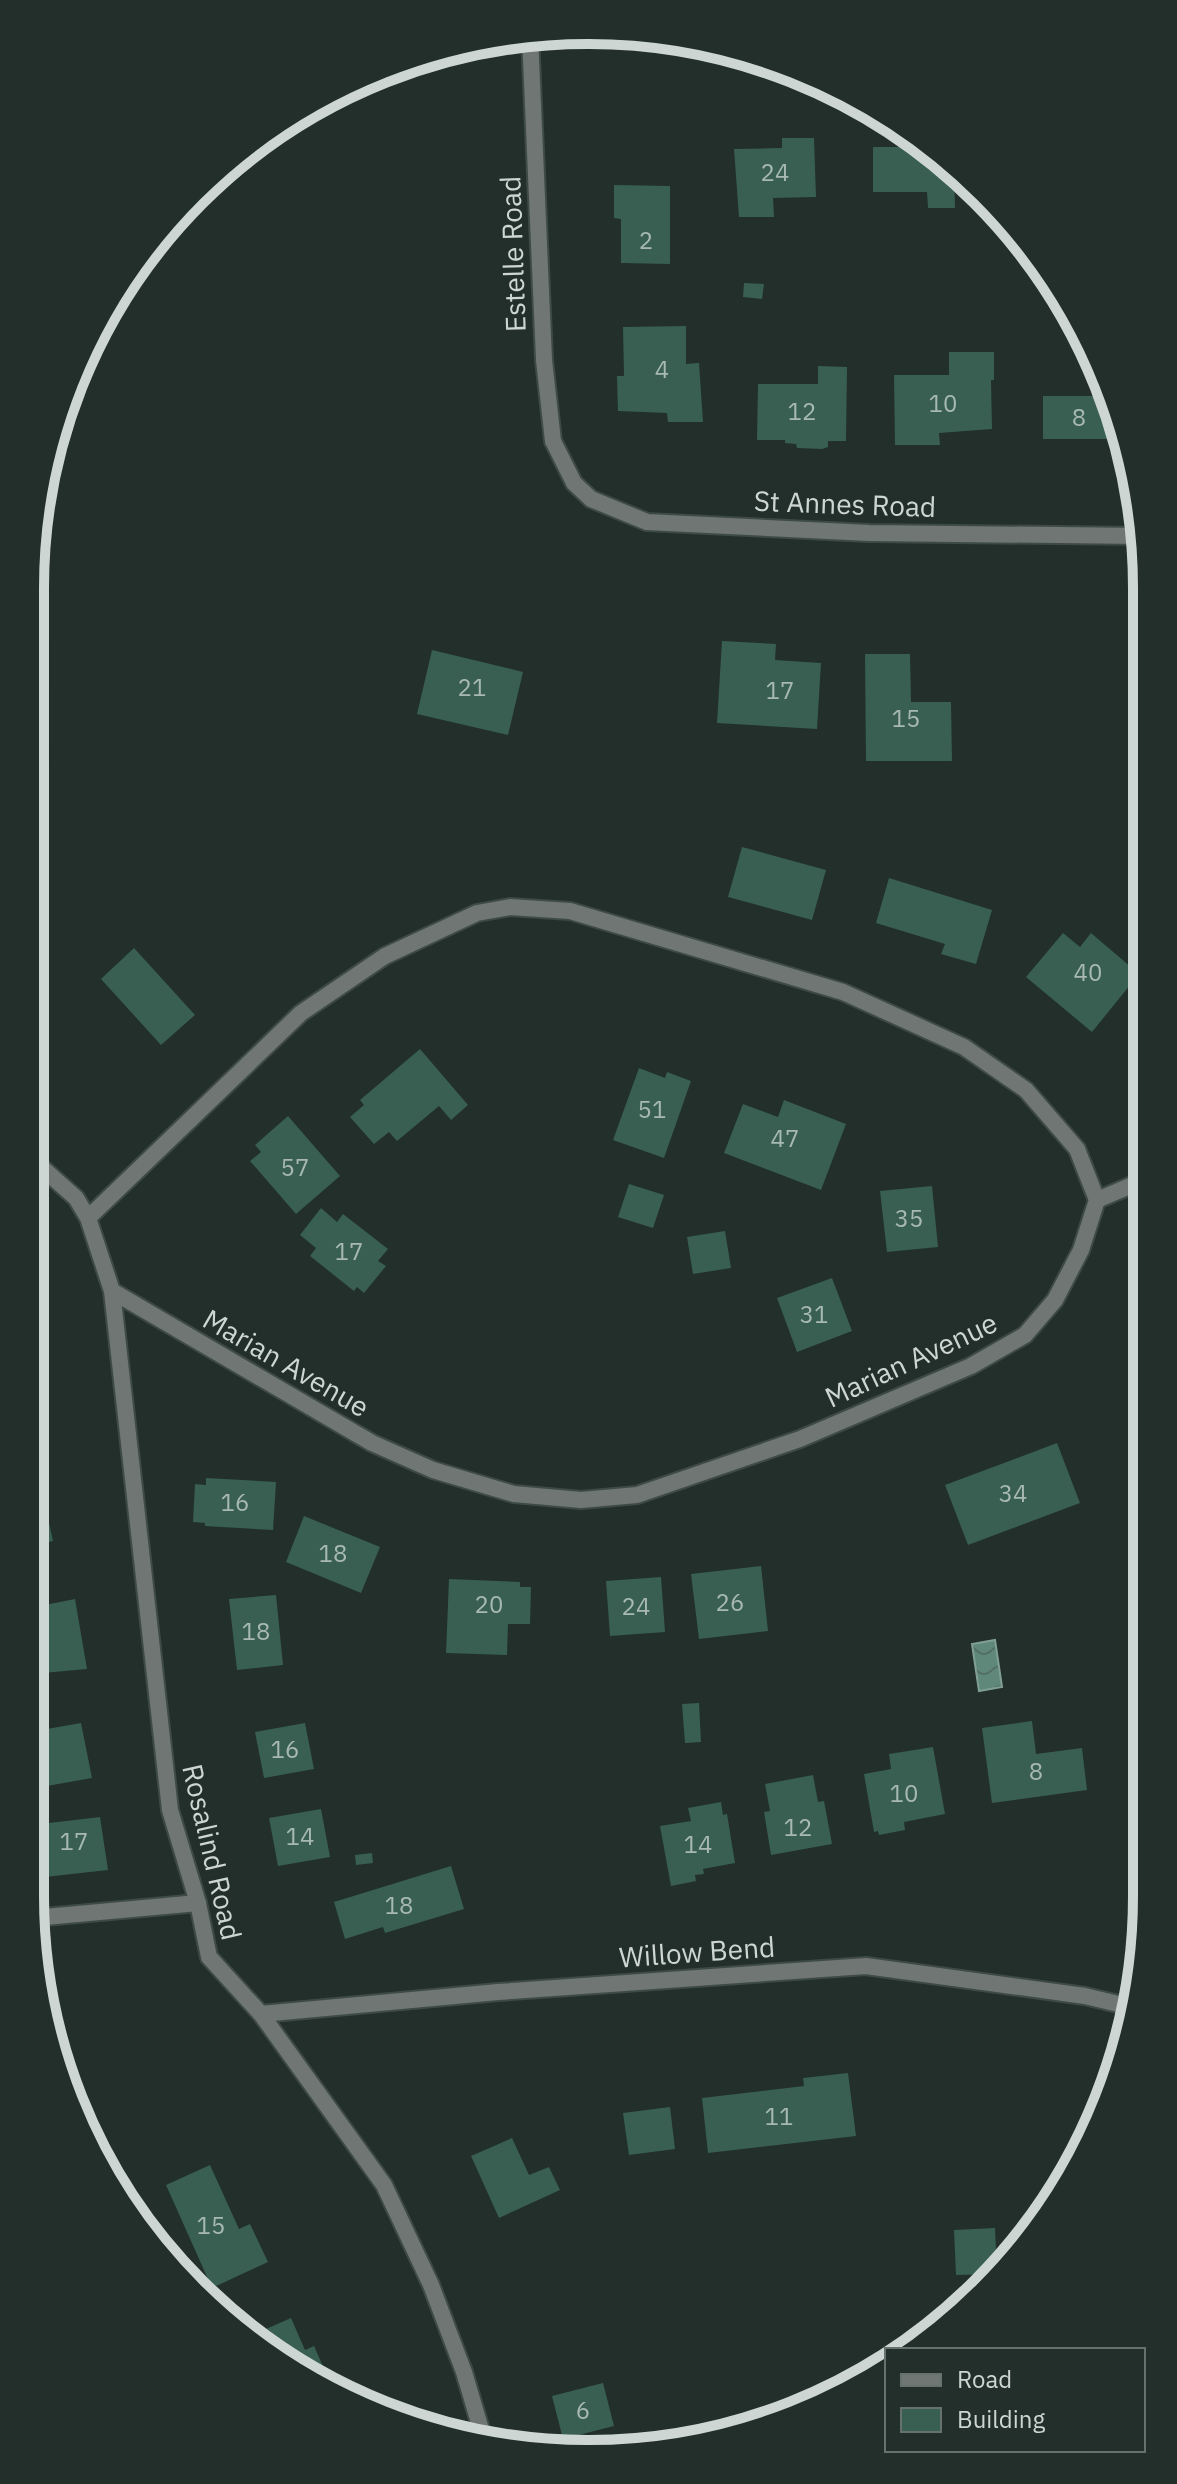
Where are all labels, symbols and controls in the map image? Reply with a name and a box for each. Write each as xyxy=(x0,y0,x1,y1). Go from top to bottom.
house number: 24 xyxy=(761,156,789,188)
street label: Estelle Road xyxy=(491,175,534,333)
house number: 2 xyxy=(639,224,653,256)
house number: 4 xyxy=(655,353,669,385)
house number: 10 xyxy=(929,387,957,419)
house number: 12 xyxy=(788,395,816,427)
house number: 8 xyxy=(1072,401,1086,433)
street label: St Annes Road xyxy=(753,482,937,525)
house number: 21 xyxy=(458,671,486,703)
house number: 17 xyxy=(766,674,794,706)
house number: 15 xyxy=(892,702,920,734)
house number: 40 xyxy=(1074,956,1102,988)
house number: 51 xyxy=(638,1093,666,1125)
house number: 47 xyxy=(771,1122,799,1154)
house number: 57 xyxy=(281,1151,309,1183)
house number: 35 xyxy=(895,1202,923,1234)
house number: 17 xyxy=(335,1235,363,1267)
house number: 31 xyxy=(800,1298,828,1330)
street label: Marian Avenue xyxy=(196,1300,376,1425)
street label: Marian Avenue xyxy=(819,1303,1003,1416)
house number: 34 xyxy=(999,1477,1027,1509)
house number: 16 xyxy=(221,1486,249,1518)
house number: 18 xyxy=(319,1537,347,1569)
house number: 26 xyxy=(716,1586,744,1618)
house number: 20 xyxy=(475,1588,503,1620)
house number: 24 xyxy=(622,1590,650,1622)
house number: 18 xyxy=(242,1615,270,1647)
house number: 16 xyxy=(271,1733,299,1765)
house number: 8 xyxy=(1029,1755,1043,1787)
street label: Rosalind Road xyxy=(174,1760,251,1944)
house number: 10 xyxy=(890,1777,918,1809)
house number: 12 xyxy=(784,1811,812,1843)
house number: 14 xyxy=(286,1820,314,1852)
house number: 17 xyxy=(60,1825,88,1857)
house number: 14 xyxy=(684,1828,712,1860)
house number: 18 xyxy=(385,1889,413,1921)
street label: Willow Bend xyxy=(618,1928,776,1975)
house number: 11 xyxy=(765,2100,793,2132)
house number: 15 xyxy=(197,2209,225,2241)
legend xyxy=(885,2348,1145,2452)
text: Road xyxy=(957,2363,1012,2395)
house number: 6 xyxy=(576,2394,590,2426)
text: Building xyxy=(957,2403,1045,2435)

